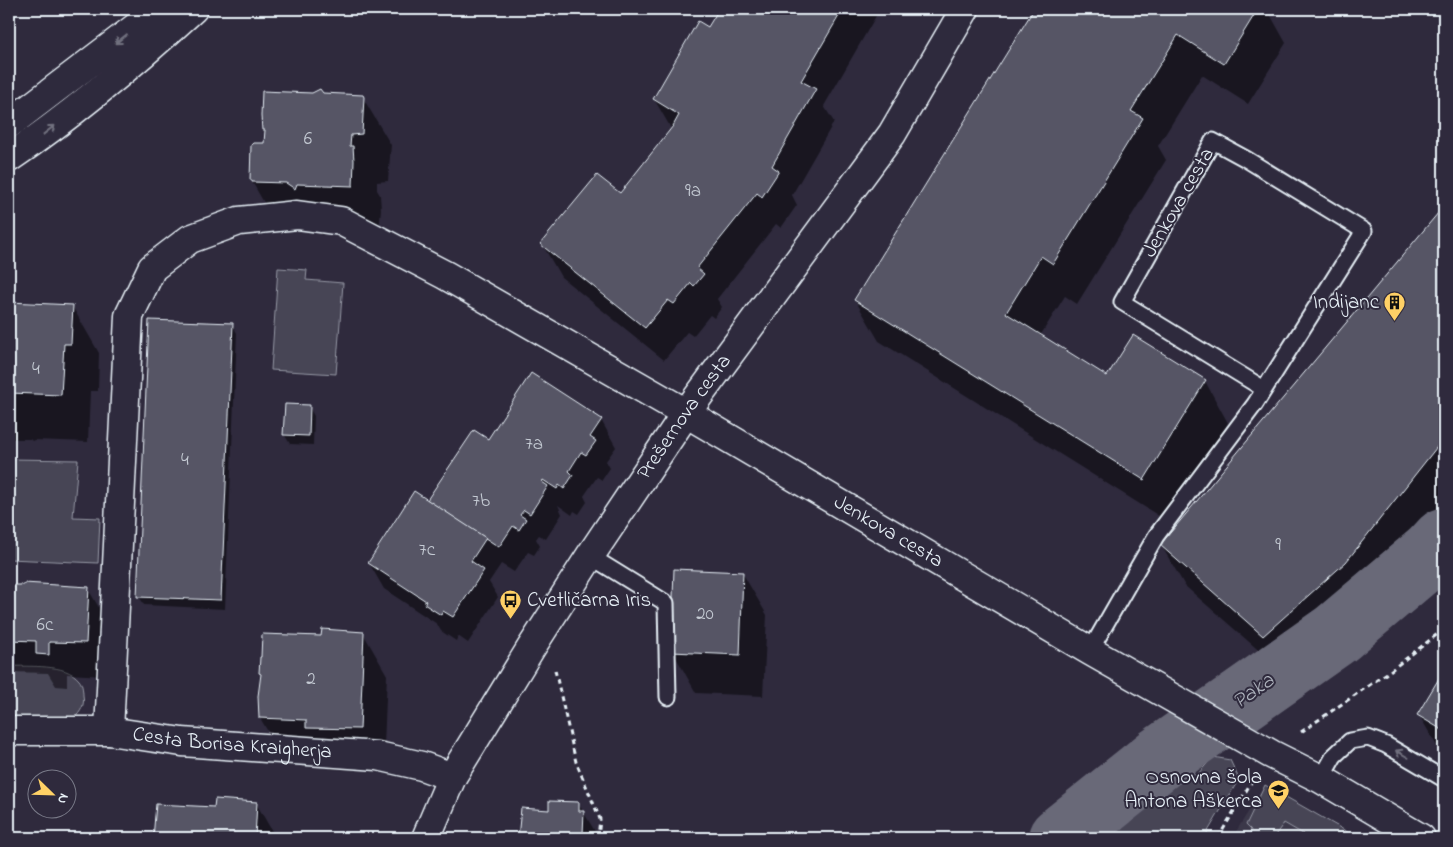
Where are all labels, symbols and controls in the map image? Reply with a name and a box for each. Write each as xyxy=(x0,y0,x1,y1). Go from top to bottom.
one-way arrow xyxy=(115,33,128,44)
one-way arrow xyxy=(42,125,55,136)
house number: 6 xyxy=(304,126,312,153)
street label: Jenkova cesta xyxy=(1135,142,1223,264)
house number: 9a xyxy=(685,178,701,205)
place label: Indijanc xyxy=(1313,288,1380,318)
building icon: Indijanc xyxy=(1383,291,1407,322)
street label: Prešernova cesta xyxy=(630,348,739,486)
house number: 4 xyxy=(32,356,40,383)
house number: 7a xyxy=(525,431,543,458)
house number: 4 xyxy=(181,447,189,474)
house number: 7b xyxy=(472,488,490,515)
street label: Jenkova cesta xyxy=(828,488,949,576)
house number: 9 xyxy=(1275,532,1281,559)
house number: 7c xyxy=(419,537,436,564)
place label: Cvetličarna Iris xyxy=(527,586,651,616)
bus stop icon: Cvetličarna Iris xyxy=(499,589,523,620)
house number: 20 xyxy=(696,601,714,628)
house number: 6c xyxy=(37,612,54,639)
water label: Paka xyxy=(1226,665,1282,718)
house number: 2 xyxy=(306,666,316,693)
street label: Cesta Borisa Kraigherja xyxy=(131,720,333,768)
one-way arrow xyxy=(1395,749,1410,759)
place label: Osnovna šola Antona Aškerca xyxy=(1124,763,1262,817)
north arrow xyxy=(28,770,78,820)
school or university icon: Osnovna šola Antona Aškerca xyxy=(1266,778,1290,809)
text: N xyxy=(51,790,74,807)

